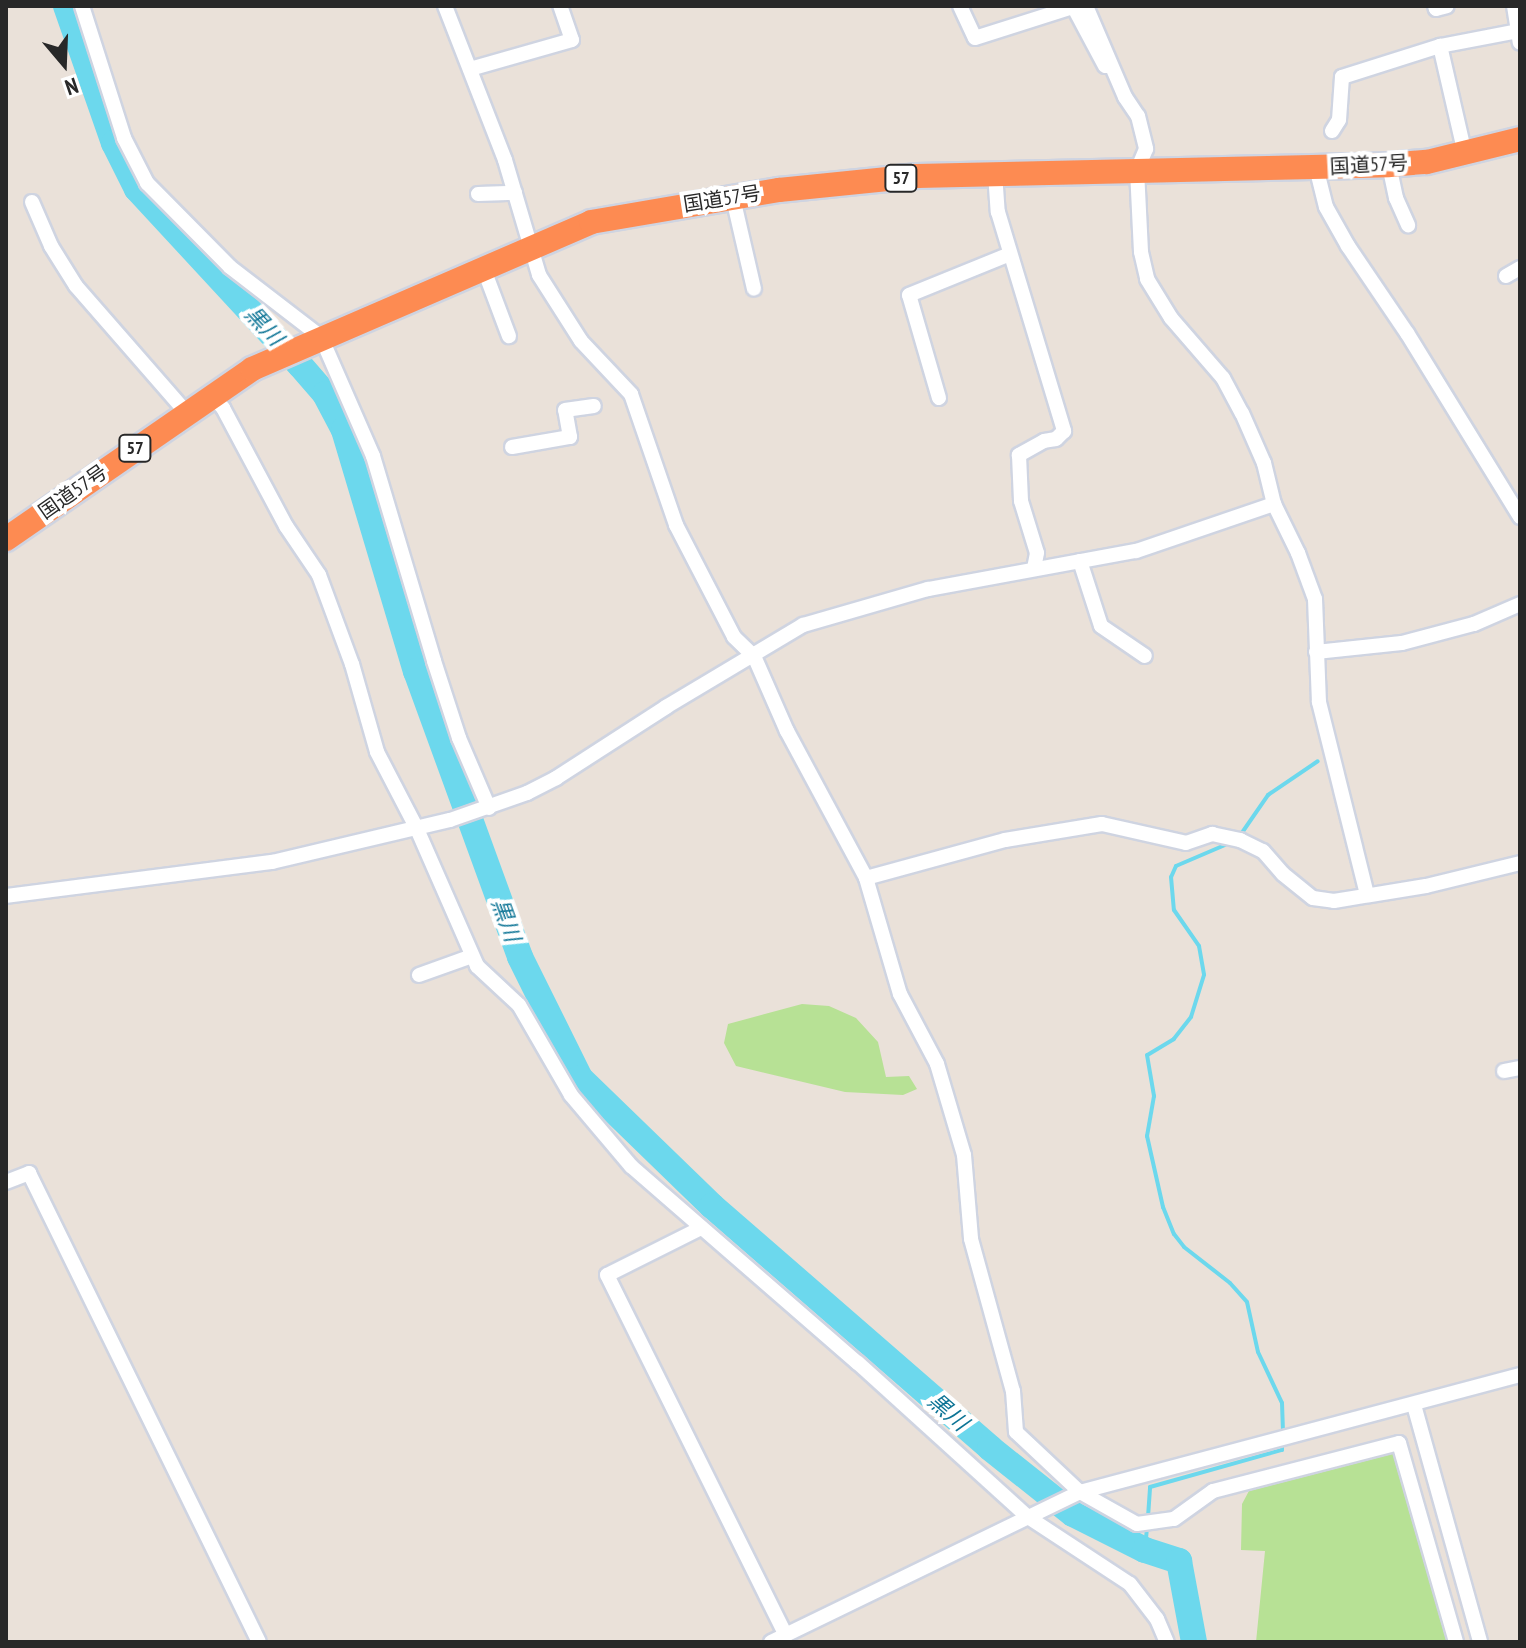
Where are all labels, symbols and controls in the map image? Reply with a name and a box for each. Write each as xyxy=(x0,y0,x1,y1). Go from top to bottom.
north arrow xyxy=(24,24,104,104)
text: N xyxy=(62,72,82,102)
street label: 国道57号 xyxy=(1329,151,1409,179)
road number: 57 xyxy=(883,164,919,192)
street label: 国道57号 xyxy=(682,181,762,217)
water label: 黒川 xyxy=(239,301,289,351)
road number: 57 xyxy=(117,434,153,462)
street label: 国道57号 xyxy=(34,460,112,524)
water label: 黒川 xyxy=(486,895,526,945)
water label: 黒川 xyxy=(923,1388,973,1436)

